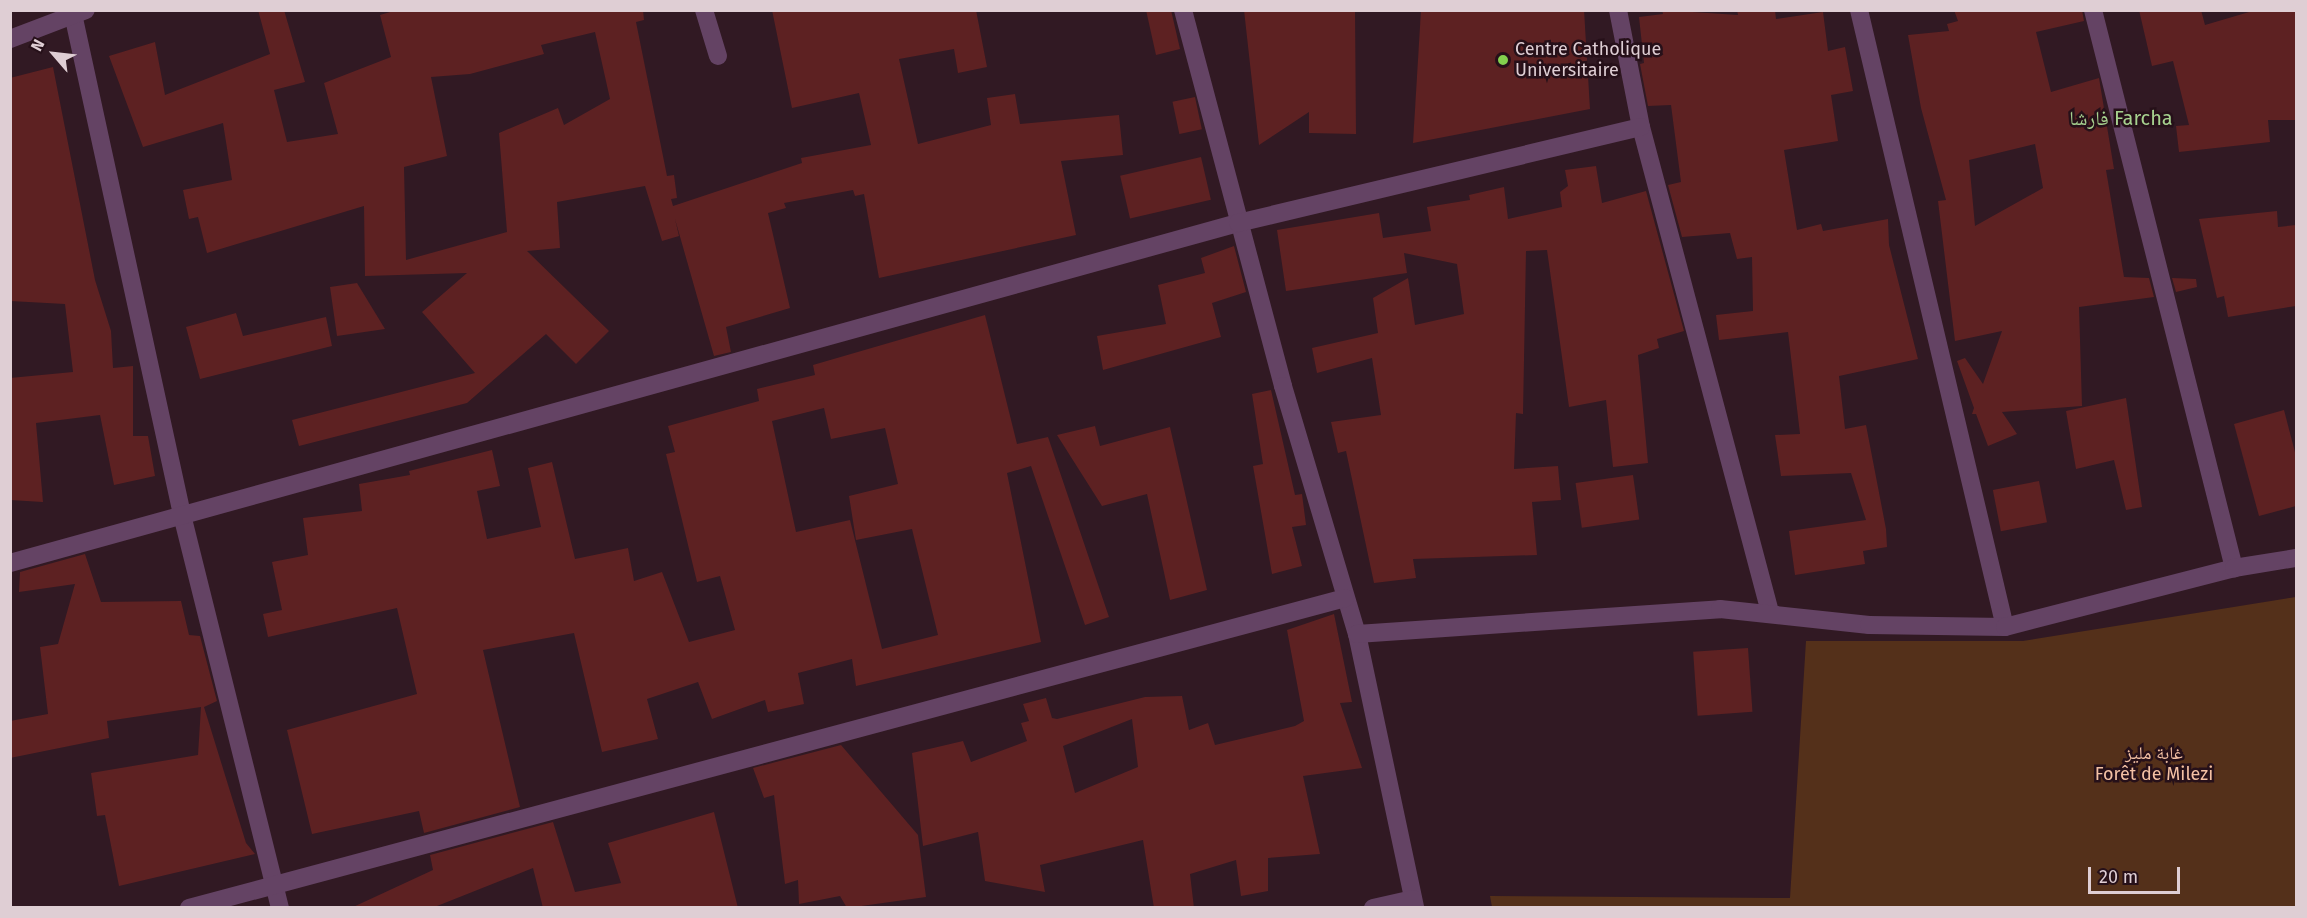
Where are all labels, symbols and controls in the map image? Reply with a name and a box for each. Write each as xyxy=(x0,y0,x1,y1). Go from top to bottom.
north arrow xyxy=(24,24,84,84)
text: N xyxy=(27,36,49,54)
place label: Centre Catholique Universitaire xyxy=(1515,39,1661,82)
marker: Centre Catholique Universitaire xyxy=(1496,53,1510,67)
district label: فارشا Farcha xyxy=(2069,106,2173,130)
park label: غابة مليز Forêt de Milezi xyxy=(2095,743,2213,786)
scale bar xyxy=(2091,855,2182,893)
text: 20 m xyxy=(2099,866,2138,888)

